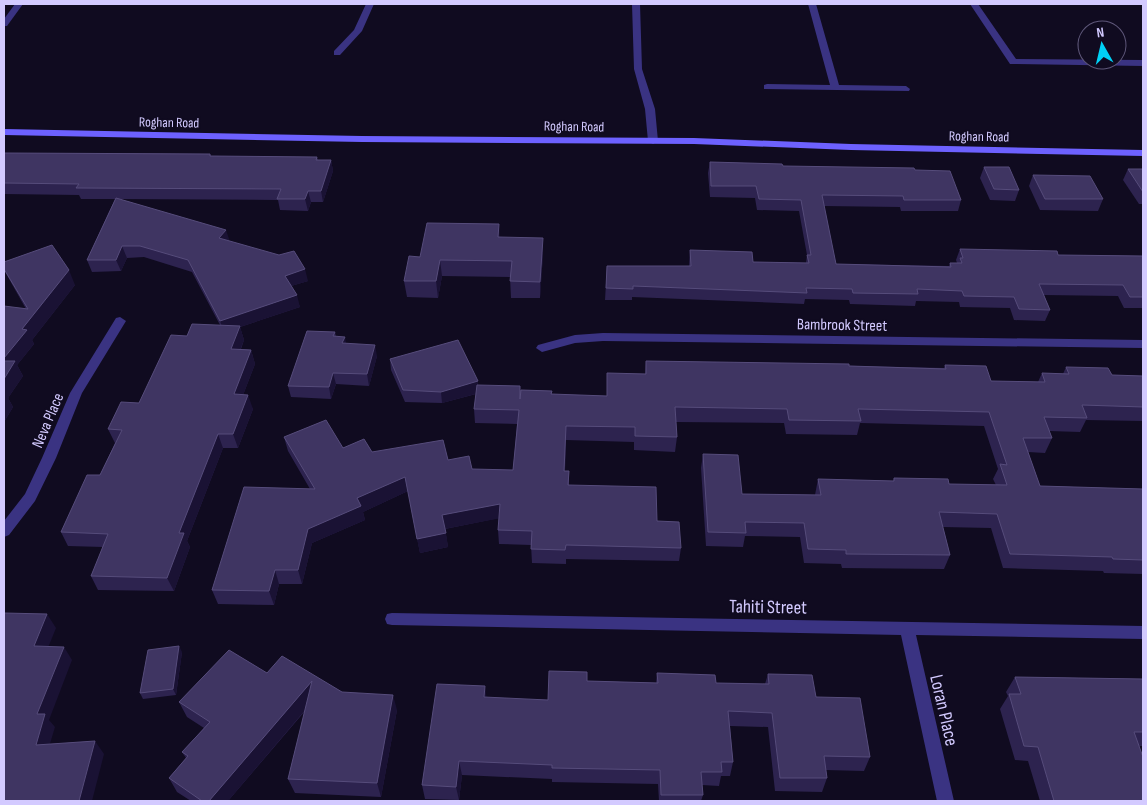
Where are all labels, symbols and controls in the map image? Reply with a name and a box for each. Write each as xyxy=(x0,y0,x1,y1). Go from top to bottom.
north arrow xyxy=(1077,20,1127,70)
text: N xyxy=(1095,24,1105,42)
street label: Roghan Road xyxy=(139,113,200,132)
street label: Roghan Road xyxy=(544,117,605,136)
street label: Roghan Road xyxy=(949,127,1010,146)
street label: Bambrook Street xyxy=(797,315,887,336)
street label: Neva Place xyxy=(28,390,68,451)
street label: Tahiti Street xyxy=(729,595,807,620)
street label: Loran Place xyxy=(924,672,963,748)

